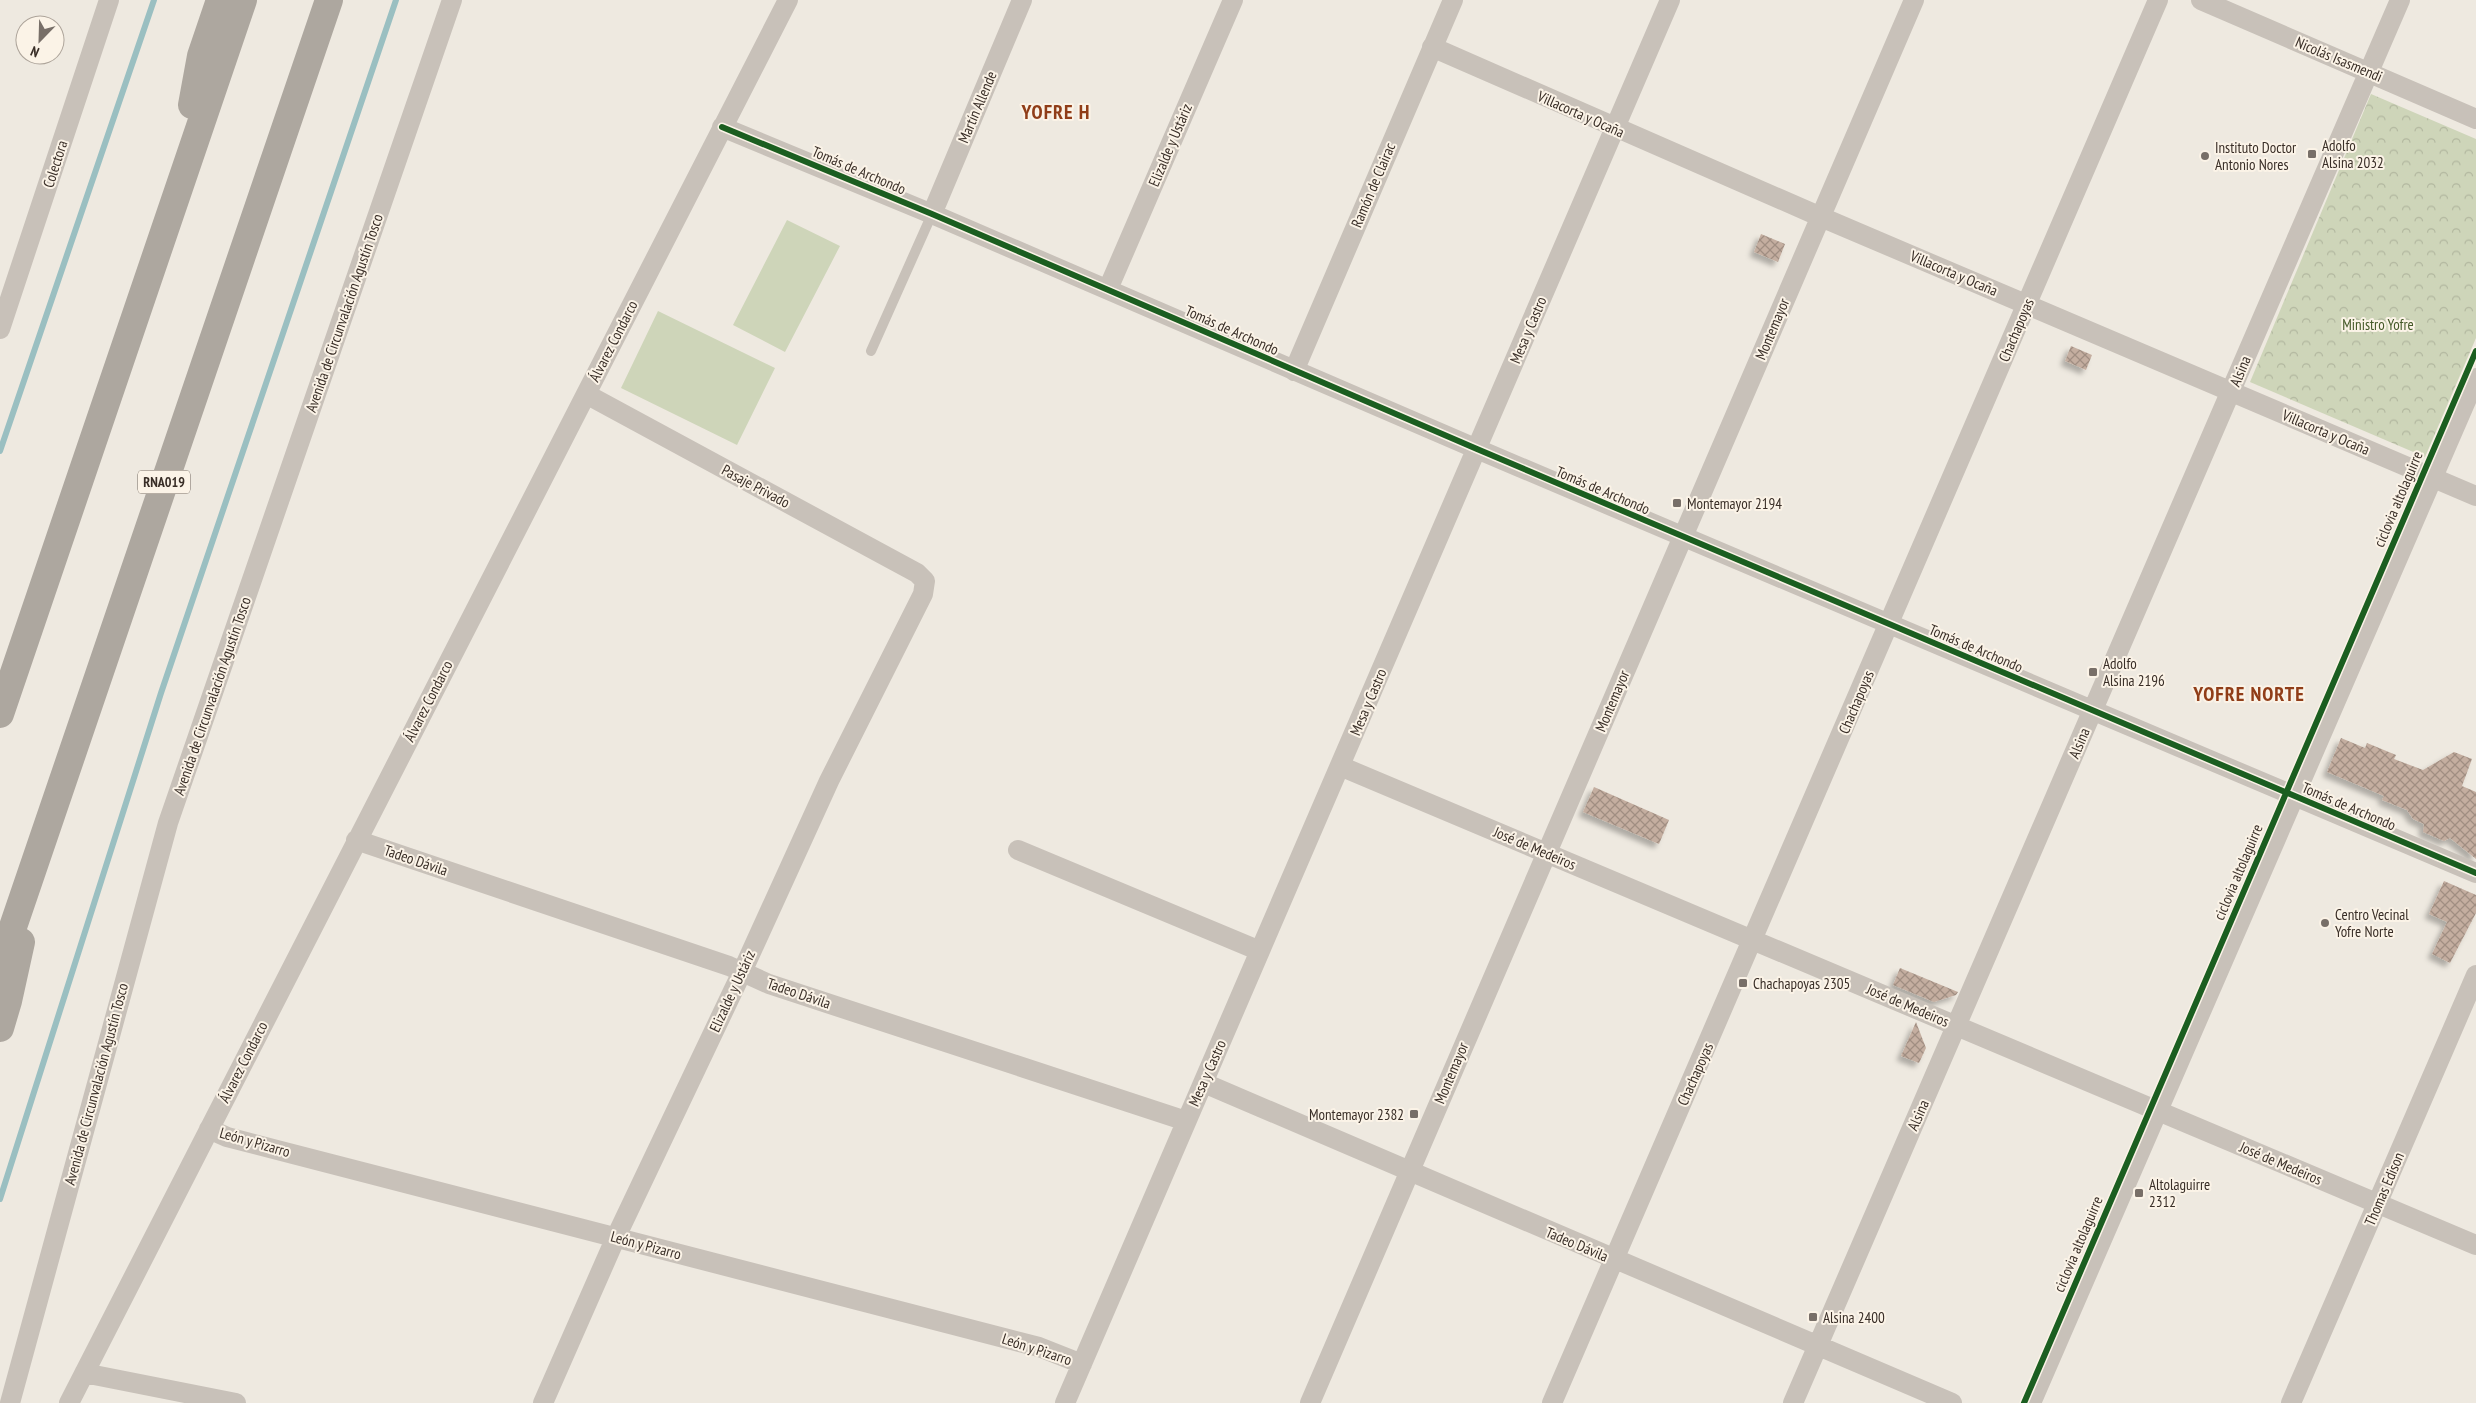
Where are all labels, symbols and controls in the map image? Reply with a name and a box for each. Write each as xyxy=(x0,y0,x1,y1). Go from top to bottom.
north arrow xyxy=(15,15,65,65)
street label: Nicolás Isasmendi xyxy=(2293,32,2385,86)
text: N xyxy=(28,42,42,62)
street label: Martín Allende xyxy=(953,68,1001,146)
street label: Villacorta y Ocaña xyxy=(1534,86,1627,142)
district label: YOFRE H xyxy=(1021,99,1090,125)
street label: Elizalde y Ustáriz xyxy=(1144,101,1196,189)
place label: Adolfo Alsina 2032 xyxy=(2322,136,2384,172)
street label: Colectora xyxy=(38,138,72,190)
place label: Instituto Doctor Antonio Nores xyxy=(2215,138,2297,174)
street label: Ramón de Clairac xyxy=(1347,139,1400,230)
street label: Tomás de Archondo xyxy=(809,142,909,198)
marker: Adolfo Alsina 2032 xyxy=(2306,148,2318,160)
marker: Instituto Doctor Antonio Nores xyxy=(2199,150,2211,162)
street label: Avenida de Circunvalación Agustín Tosco xyxy=(301,211,387,415)
street label: Villacorta y Ocaña xyxy=(1907,246,2001,300)
street label: Mesa y Castro xyxy=(1505,294,1551,366)
street label: Montemayor xyxy=(1751,295,1794,363)
street label: Chachapoyas xyxy=(1994,295,2038,365)
street label: Álvarez Condarco xyxy=(584,297,642,385)
street label: Tomás de Archondo xyxy=(1182,301,1282,359)
park label: Ministro Yofre xyxy=(2342,315,2414,334)
street label: Alsina xyxy=(2225,353,2255,389)
street label: Villacorta y Ocaña xyxy=(2279,405,2373,459)
street label: ciclovia altolaguirre xyxy=(2369,448,2427,550)
street label: Pasaje Privado xyxy=(719,460,793,512)
street label: Tomás de Archondo xyxy=(1553,462,1653,518)
road number: RNA019 xyxy=(138,471,190,494)
place label: Montemayor 2194 xyxy=(1687,494,1782,513)
marker: Montemayor 2194 xyxy=(1671,497,1683,509)
street label: Avenida de Circunvalación Agustín Tosco xyxy=(169,594,255,798)
street label: Tomás de Archondo xyxy=(1926,620,2026,676)
place label: Adolfo Alsina 2196 xyxy=(2103,654,2165,690)
street label: Álvarez Condarco xyxy=(399,657,457,745)
street label: Mesa y Castro xyxy=(1345,666,1391,738)
marker: Adolfo Alsina 2196 xyxy=(2087,666,2099,678)
street label: Montemayor xyxy=(1591,667,1634,735)
street label: Chachapoyas xyxy=(1834,667,1878,737)
district label: YOFRE NORTE xyxy=(2192,681,2305,707)
street label: Alsina xyxy=(2064,725,2094,761)
street label: Tomás de Archondo xyxy=(2299,778,2399,834)
street label: ciclovia altolaguirre xyxy=(2209,821,2267,923)
street label: José de Medeiros xyxy=(1490,822,1579,874)
street label: Tadeo Dávila xyxy=(382,840,450,880)
place label: Centro Vecinal Yofre Norte xyxy=(2335,905,2409,941)
marker: Centro Vecinal Yofre Norte xyxy=(2319,917,2331,929)
street label: Elizalde y Ustáriz xyxy=(705,947,759,1035)
street label: Tadeo Dávila xyxy=(765,973,833,1013)
place label: Chachapoyas 2305 xyxy=(1753,974,1850,993)
marker: Chachapoyas 2305 xyxy=(1737,977,1749,989)
street label: José de Medeiros xyxy=(1863,979,1952,1031)
street label: Avenida de Circunvalación Agustín Tosco xyxy=(60,981,132,1187)
street label: Álvarez Condarco xyxy=(214,1018,272,1106)
street label: Mesa y Castro xyxy=(1184,1037,1230,1109)
street label: Montemayor xyxy=(1430,1039,1473,1107)
street label: Chachapoyas xyxy=(1673,1040,1717,1108)
street label: Alsina xyxy=(1903,1097,1933,1133)
place label: Montemayor 2382 xyxy=(1309,1105,1404,1124)
marker: Montemayor 2382 xyxy=(1408,1108,1420,1120)
street label: León y Pizarro xyxy=(218,1123,292,1161)
street label: José de Medeiros xyxy=(2236,1137,2325,1189)
street label: Thomas Edison xyxy=(2360,1149,2408,1229)
place label: Altolaguirre 2312 xyxy=(2149,1175,2210,1211)
marker: Altolaguirre 2312 xyxy=(2133,1187,2145,1199)
street label: ciclovia altolaguirre xyxy=(2049,1193,2107,1295)
street label: Tadeo Dávila xyxy=(1543,1222,1611,1266)
street label: León y Pizarro xyxy=(609,1226,683,1264)
place label: Alsina 2400 xyxy=(1823,1308,1885,1327)
marker: Alsina 2400 xyxy=(1807,1311,1819,1323)
street label: León y Pizarro xyxy=(1000,1329,1074,1369)

